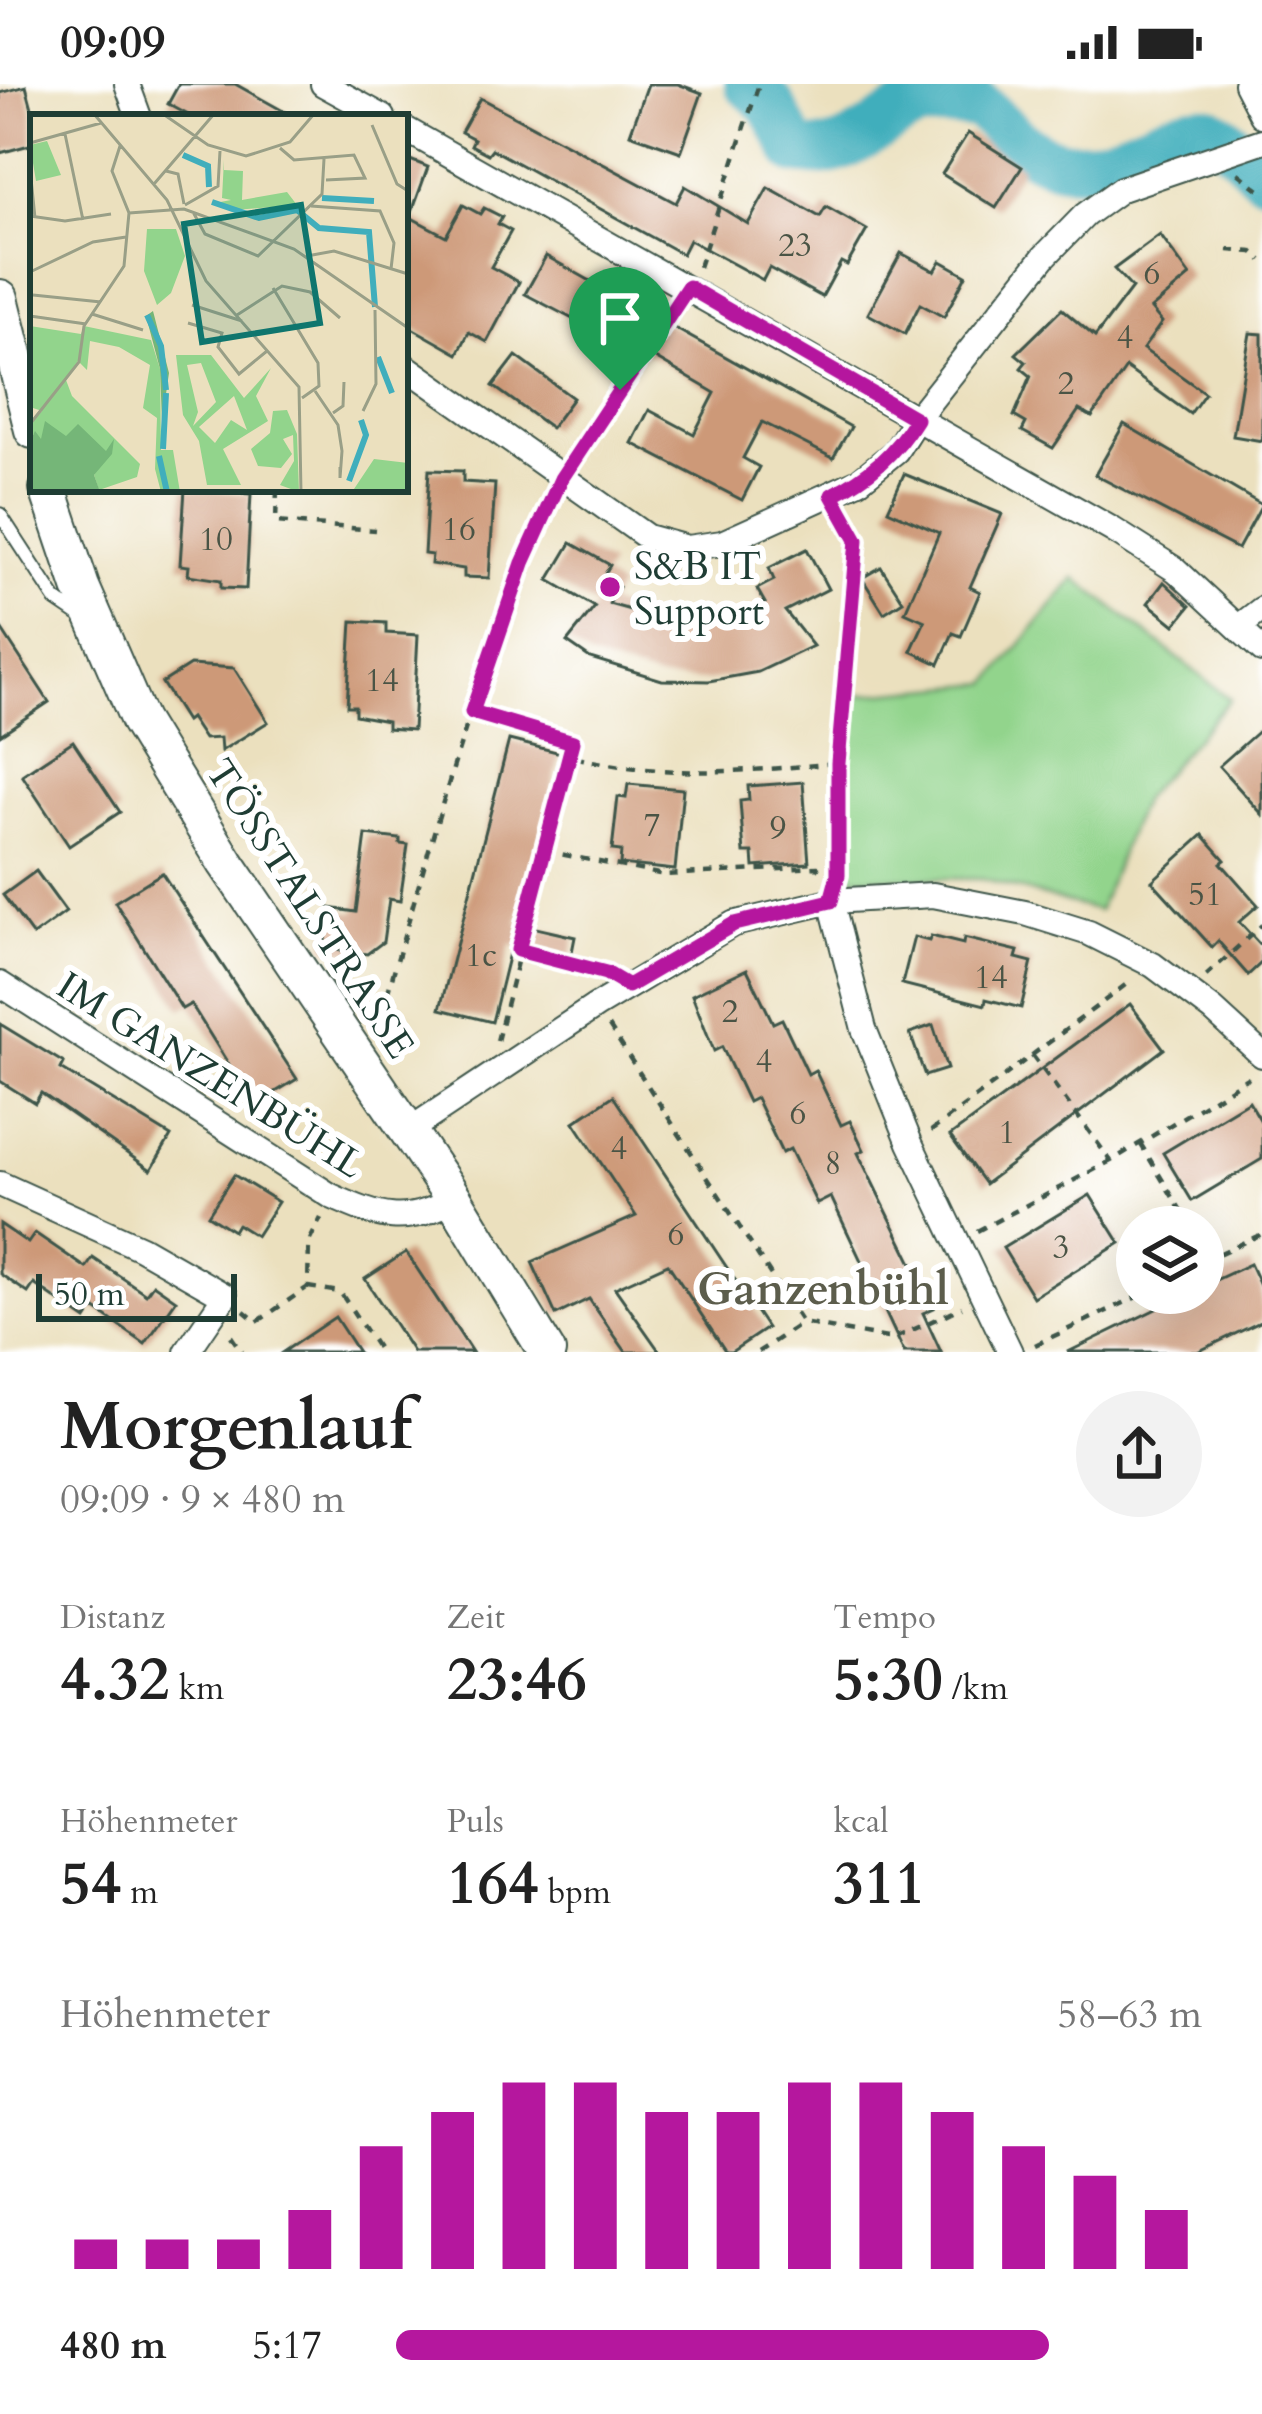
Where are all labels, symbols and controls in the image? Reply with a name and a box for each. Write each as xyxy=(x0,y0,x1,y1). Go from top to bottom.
text: 09:09 xyxy=(60,12,165,73)
inset map xyxy=(30,114,408,492)
house number: 23 xyxy=(778,223,812,268)
house number: 6 xyxy=(1144,251,1160,296)
pin xyxy=(569,267,671,390)
icon: arrive xyxy=(587,285,653,351)
house number: 4 xyxy=(1117,315,1133,360)
house number: 2 xyxy=(1058,361,1074,406)
house number: 16 xyxy=(442,507,476,552)
house number: 10 xyxy=(199,517,233,562)
place label: S&B IT Support xyxy=(634,540,764,638)
marker: S&B IT Support xyxy=(597,574,623,600)
house number: 14 xyxy=(365,658,399,703)
street label: TÖSSTALSTRASSE xyxy=(193,749,427,1069)
house number: 7 xyxy=(644,803,660,848)
house number: 9 xyxy=(770,806,786,851)
house number: 51 xyxy=(1188,872,1222,917)
house number: 1c xyxy=(465,933,497,978)
house number: 14 xyxy=(974,955,1008,1000)
street label: IM GANZENBÜHL xyxy=(47,960,374,1191)
house number: 2 xyxy=(722,989,738,1034)
house number: 4 xyxy=(756,1039,772,1084)
house number: 6 xyxy=(790,1091,806,1136)
house number: 1 xyxy=(999,1110,1015,1155)
house number: 4 xyxy=(611,1126,627,1171)
house number: 8 xyxy=(825,1141,841,1186)
map controls xyxy=(1116,1206,1224,1314)
button: layers xyxy=(1116,1206,1224,1314)
house number: 6 xyxy=(668,1212,684,1257)
house number: 3 xyxy=(1053,1225,1069,1270)
district label: Ganzenbühl xyxy=(697,1259,949,1320)
scale bar xyxy=(36,1268,237,1321)
text: 50 m xyxy=(54,1272,125,1317)
text: Morgenlauf xyxy=(60,1383,412,1472)
button: share xyxy=(1076,1391,1202,1517)
text: 09:09 · 9 × 480 m xyxy=(60,1473,345,1526)
text: Distanz xyxy=(60,1595,165,1640)
text: Zeit xyxy=(447,1595,505,1640)
text: Tempo xyxy=(833,1595,936,1640)
text: 4.32 xyxy=(60,1640,170,1721)
text: 23:46 xyxy=(447,1640,587,1721)
text: 5:30 xyxy=(833,1640,943,1721)
text: km xyxy=(170,1666,224,1711)
text: /km xyxy=(943,1666,1008,1711)
text: Höhenmeter xyxy=(60,1799,238,1844)
text: Puls xyxy=(447,1799,504,1844)
text: kcal xyxy=(833,1799,889,1844)
text: 54 xyxy=(60,1844,121,1925)
text: 164 xyxy=(447,1844,539,1925)
text: 311 xyxy=(833,1844,926,1925)
text: m xyxy=(121,1870,158,1915)
text: bpm xyxy=(539,1870,611,1915)
text: Höhenmeter xyxy=(60,1988,270,2041)
text: 58–63 m xyxy=(1057,1988,1202,2041)
text: 480 m xyxy=(60,2319,166,2372)
text: 5:17 xyxy=(252,2319,322,2372)

